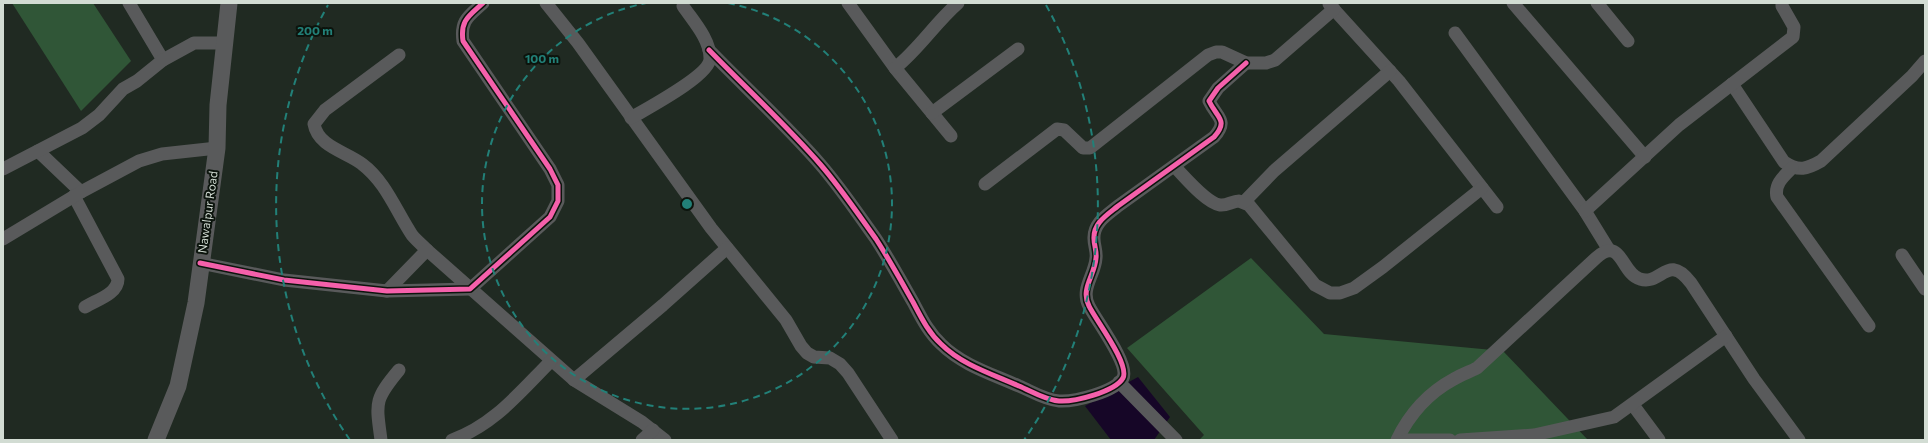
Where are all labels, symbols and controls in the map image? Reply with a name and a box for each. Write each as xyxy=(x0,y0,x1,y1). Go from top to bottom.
text: 200 m xyxy=(297,23,333,37)
text: 100 m xyxy=(525,51,559,65)
street label: Nawalpur Road xyxy=(194,170,220,254)
centre of rings xyxy=(680,197,694,211)

